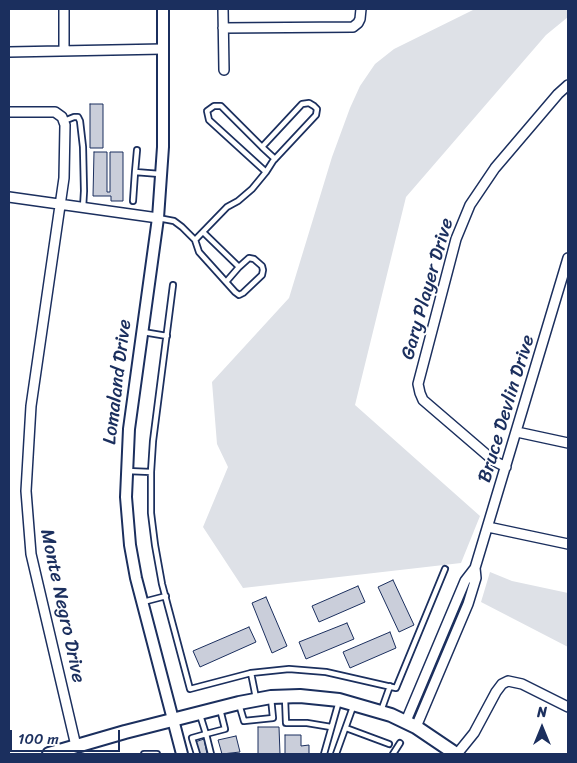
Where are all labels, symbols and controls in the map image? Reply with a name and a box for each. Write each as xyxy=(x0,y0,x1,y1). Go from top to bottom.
street label: Gary Player Drive xyxy=(397,216,459,362)
street label: Lomaland Drive xyxy=(99,318,137,446)
street label: Bruce Devlin Drive xyxy=(474,332,540,486)
street label: Monte Negro Drive xyxy=(35,527,89,685)
text: N xyxy=(537,700,547,725)
north arrow xyxy=(517,703,567,753)
scale bar xyxy=(12,720,122,752)
text: 100 m xyxy=(18,726,59,752)

